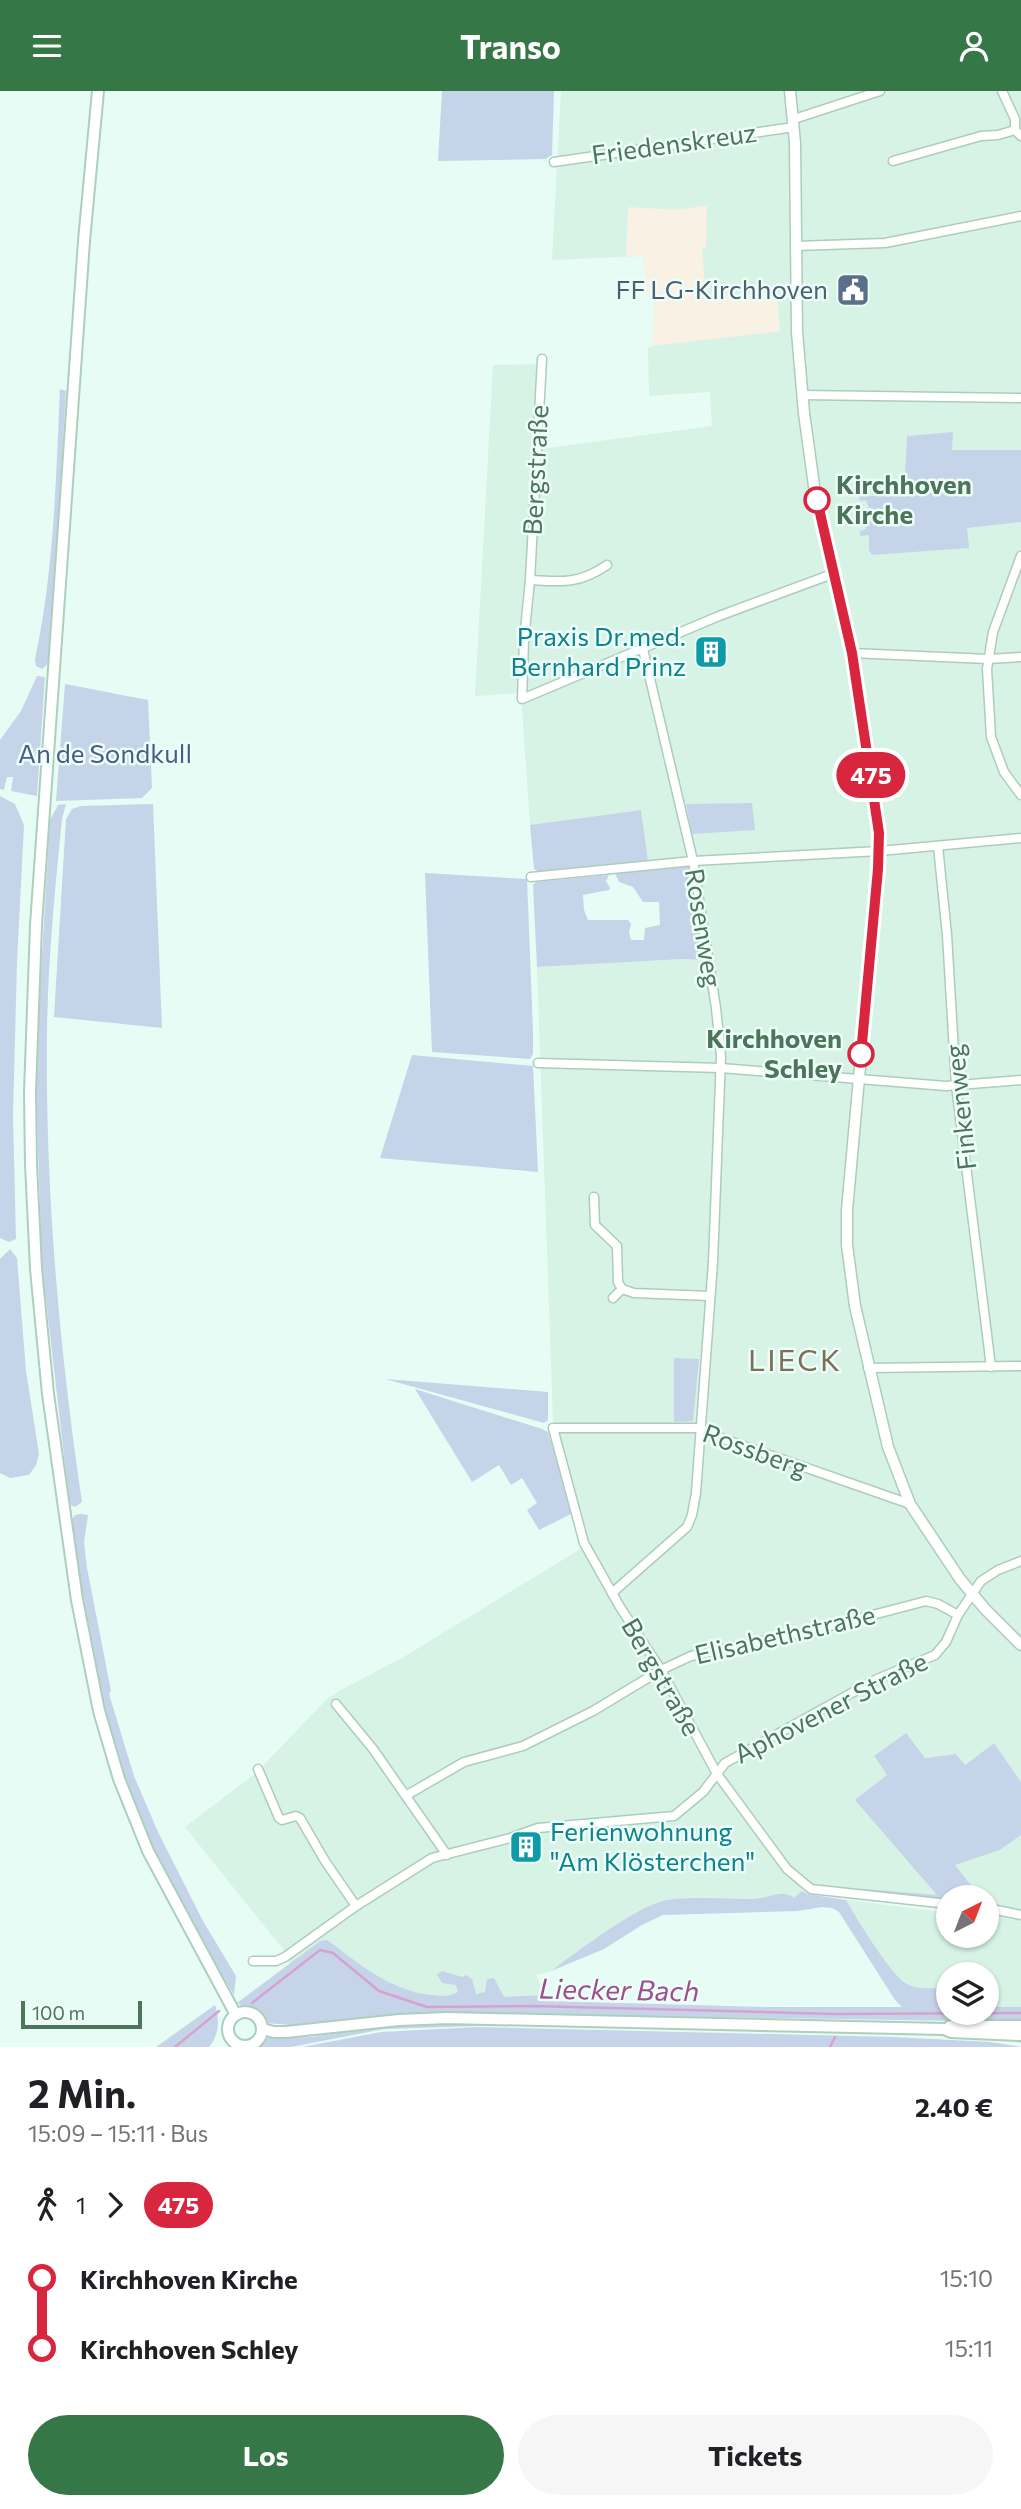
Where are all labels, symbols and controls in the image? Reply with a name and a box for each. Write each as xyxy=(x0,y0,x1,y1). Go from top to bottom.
text: Transo xyxy=(460,26,561,66)
icon: menu xyxy=(28,27,66,65)
icon: person xyxy=(955,27,993,65)
street label: Friedenskreuz xyxy=(589,116,758,169)
public building icon: FF LG-Kirchhoven xyxy=(834,271,872,309)
place label: FF LG-Kirchhoven xyxy=(615,273,828,304)
street label: Bergstraße xyxy=(516,404,553,536)
place label: Kirchhoven Kirche xyxy=(836,468,972,529)
marker: Kirchhoven Kirche xyxy=(804,487,830,513)
place label: Praxis Dr.med. Bernhard Prinz xyxy=(511,620,686,681)
building icon: Praxis Dr.med. Bernhard Prinz xyxy=(692,633,730,671)
park label: An de Sondkull xyxy=(18,737,192,768)
line badge: 475 xyxy=(831,752,911,798)
text: 475 xyxy=(850,760,892,789)
street label: Rosenweg xyxy=(680,866,729,990)
place label: Kirchhoven Schley xyxy=(706,1022,842,1083)
marker: Kirchhoven Schley xyxy=(848,1041,874,1067)
street label: Finkenweg xyxy=(937,1043,982,1172)
district label: LIECK xyxy=(748,1340,842,1377)
street label: Rossberg xyxy=(699,1416,812,1483)
street label: Elisabethstraße xyxy=(691,1598,878,1669)
street label: Bergstraße xyxy=(616,1612,708,1741)
street label: Aphovener Straße xyxy=(729,1645,932,1769)
place label: Ferienwohnung "Am Klösterchen" xyxy=(550,1815,755,1876)
building icon: Ferienwohnung "Am Klösterchen" xyxy=(507,1828,545,1866)
north arrow xyxy=(936,1885,999,1948)
map controls xyxy=(936,1885,999,2025)
button: layers xyxy=(936,1962,999,2025)
water label: Liecker Bach xyxy=(539,1971,699,2007)
scale bar xyxy=(21,1998,142,2030)
text: 100 m xyxy=(32,2001,85,2024)
text: 2 Min. xyxy=(28,2069,136,2116)
text: 2.40 € xyxy=(915,2091,993,2122)
text: 15:09 – 15:11 · Bus xyxy=(28,2119,208,2147)
icon: walk xyxy=(28,2186,66,2224)
icon: forward xyxy=(96,2186,134,2224)
text: 475 xyxy=(158,2190,199,2219)
text: 1 xyxy=(76,2191,86,2219)
text: Kirchhoven Kirche xyxy=(80,2263,298,2294)
text: 15:10 xyxy=(940,2264,993,2292)
text: Kirchhoven Schley xyxy=(80,2333,299,2364)
text: 15:11 xyxy=(945,2334,993,2362)
button: Los xyxy=(28,2415,504,2495)
button: Tickets xyxy=(518,2415,993,2495)

